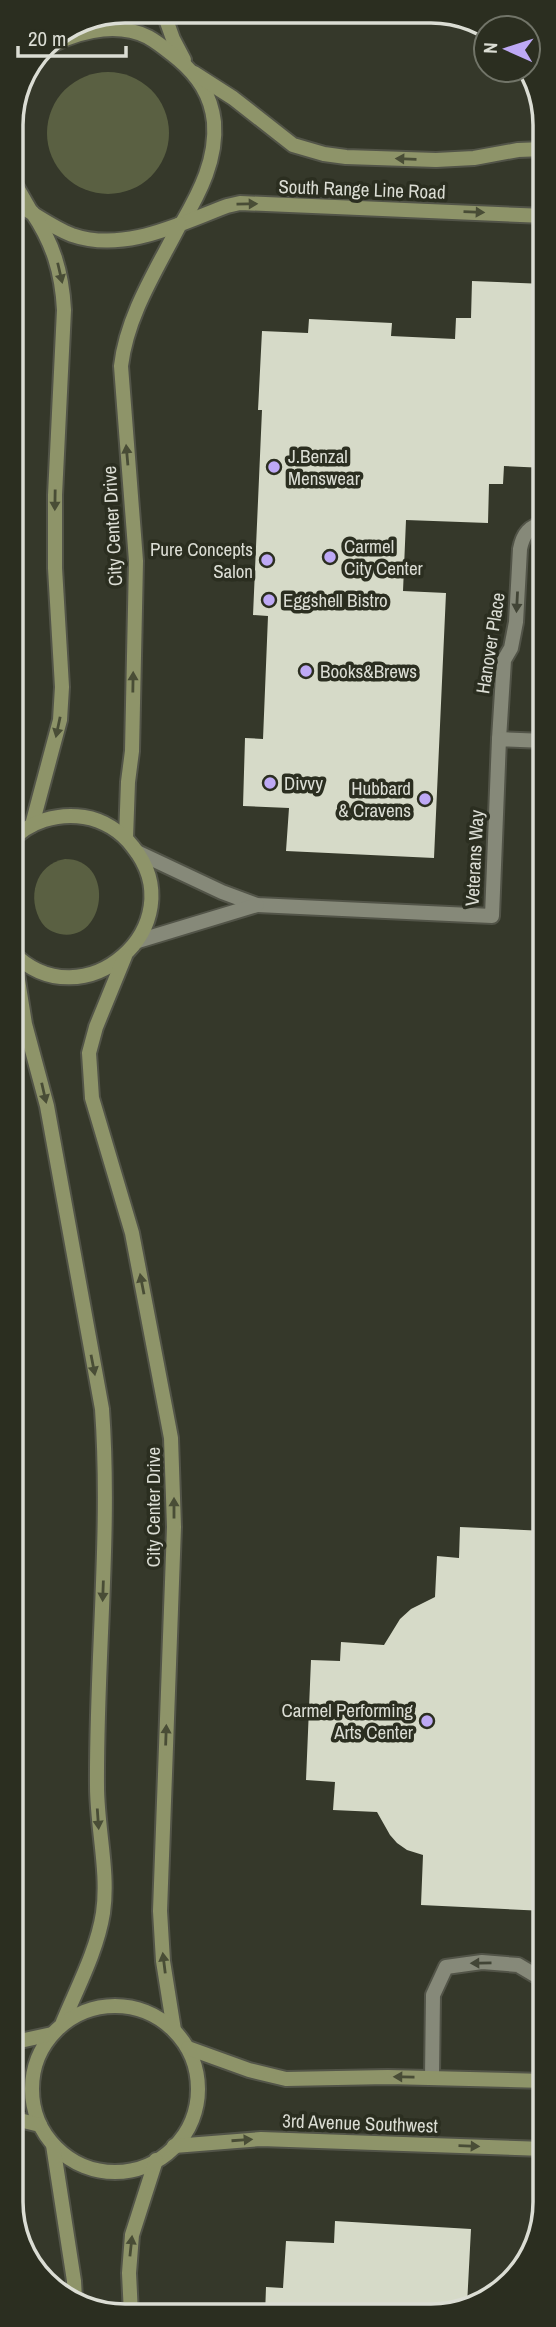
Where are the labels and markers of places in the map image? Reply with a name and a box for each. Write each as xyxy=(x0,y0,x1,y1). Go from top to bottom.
place label: J.Benzal Menswear xyxy=(288,443,361,491)
marker: J.Benzal Menswear xyxy=(266,459,282,475)
place label: Carmel City Center xyxy=(344,533,424,581)
place label: Pure Concepts Salon xyxy=(150,536,253,584)
marker: Carmel City Center xyxy=(322,549,338,565)
marker: Pure Concepts Salon xyxy=(259,552,275,568)
place label: Eggshell Bistro xyxy=(283,587,388,613)
marker: Eggshell Bistro xyxy=(261,592,277,608)
place label: Books&Brews xyxy=(320,658,417,684)
marker: Books&Brews xyxy=(298,663,314,679)
place label: Divvy xyxy=(284,770,323,796)
marker: Divvy xyxy=(262,775,278,791)
place label: Hubbard & Cravens xyxy=(338,775,411,823)
marker: Hubbard & Cravens xyxy=(417,791,433,807)
place label: Carmel Performing Arts Center xyxy=(281,1697,414,1745)
marker: Carmel Performing Arts Center xyxy=(419,1713,435,1729)

